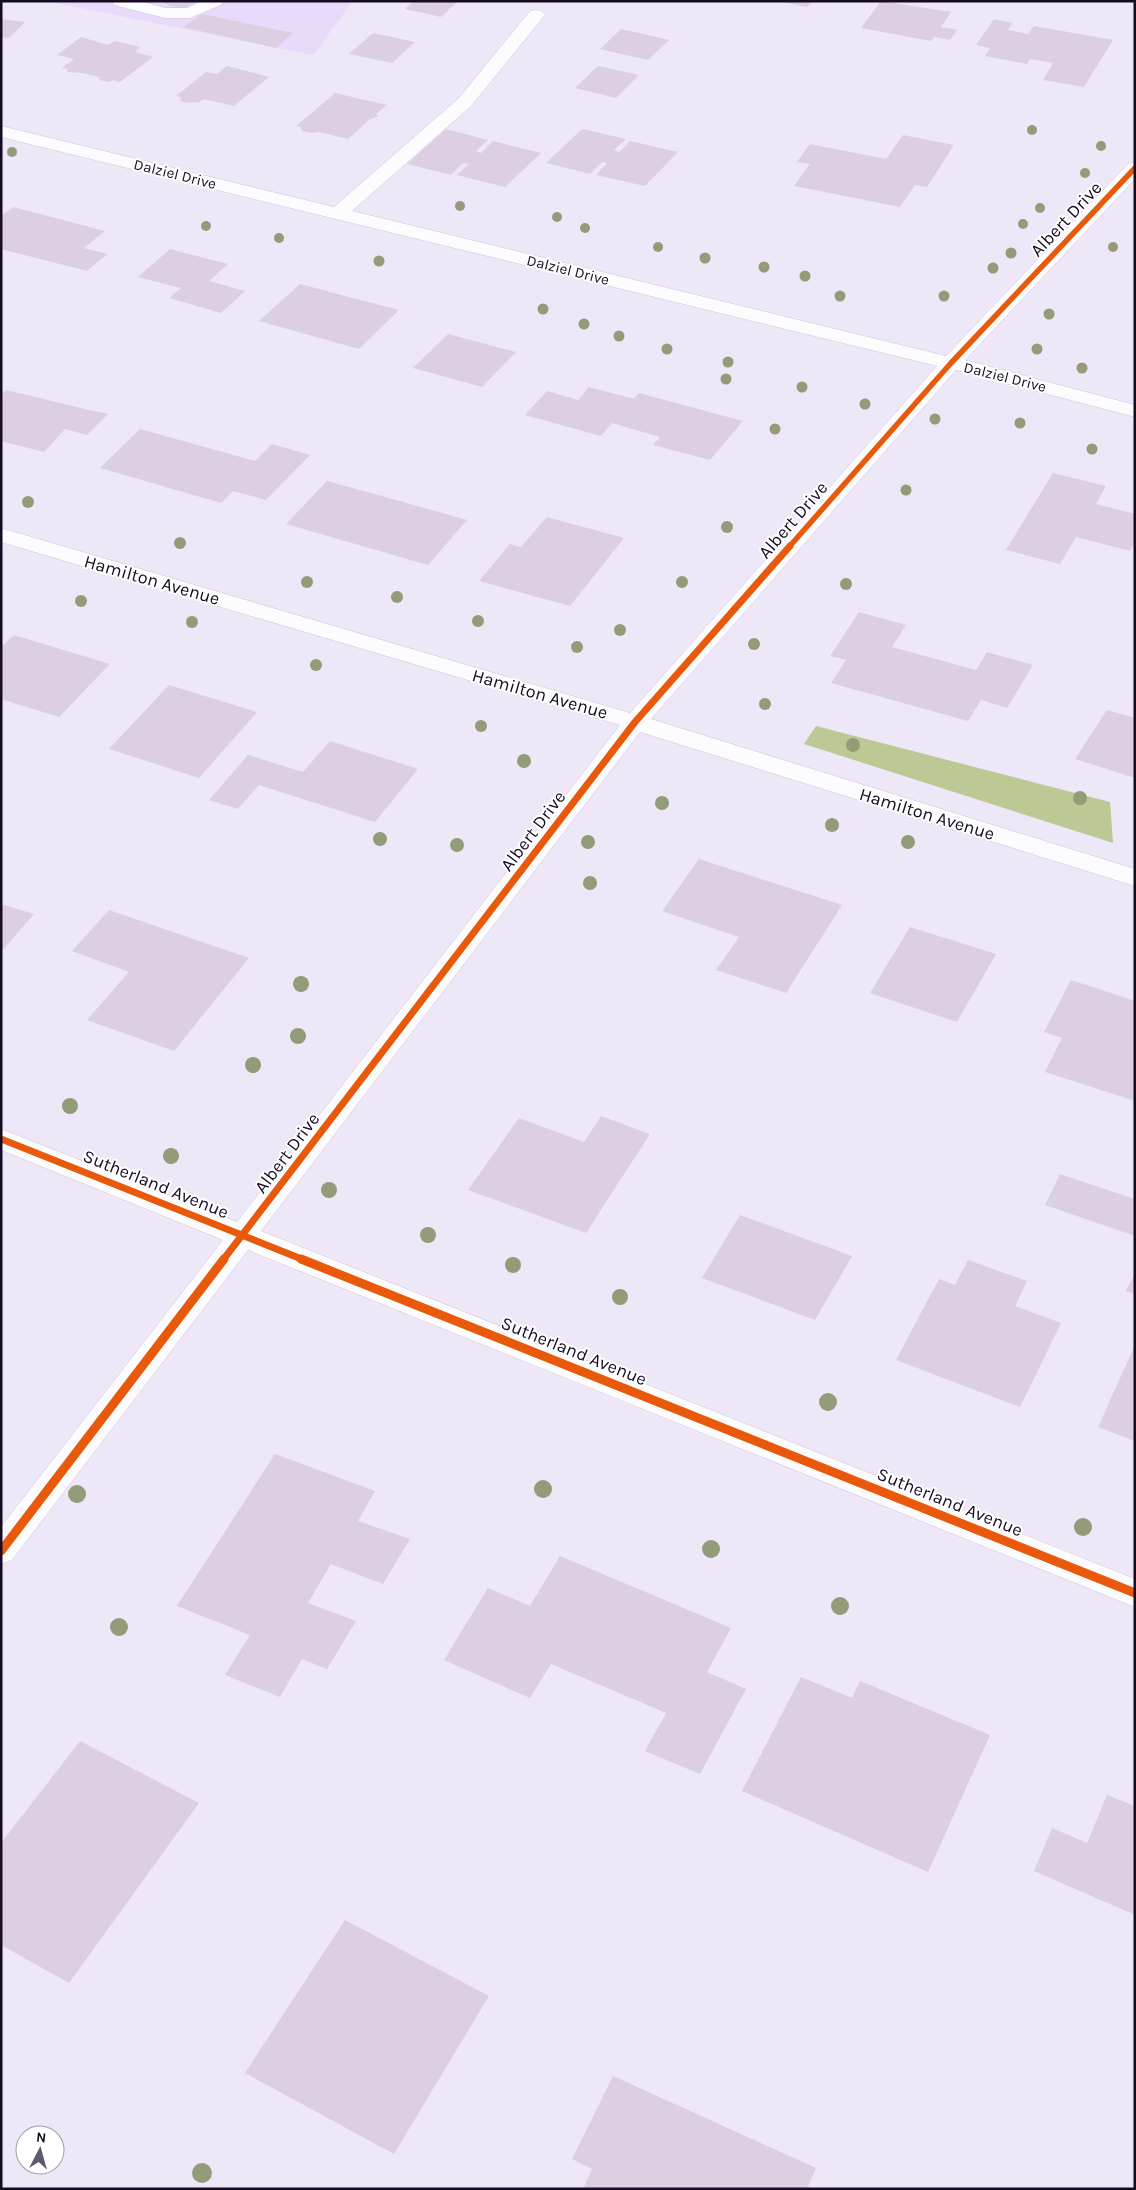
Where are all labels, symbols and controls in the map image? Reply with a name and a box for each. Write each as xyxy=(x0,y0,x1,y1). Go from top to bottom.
street label: Dalziel Drive xyxy=(132,155,218,193)
street label: Albert Drive xyxy=(1026,177,1106,261)
street label: Dalziel Drive xyxy=(525,251,611,289)
street label: Dalziel Drive xyxy=(962,358,1048,396)
street label: Albert Drive xyxy=(754,477,832,563)
street label: Hamilton Avenue xyxy=(82,550,222,610)
street label: Hamilton Avenue xyxy=(470,664,610,724)
street label: Hamilton Avenue xyxy=(857,783,997,845)
street label: Albert Drive xyxy=(496,786,570,876)
street label: Albert Drive xyxy=(250,1108,324,1198)
street label: Sutherland Avenue xyxy=(80,1145,232,1223)
street label: Sutherland Avenue xyxy=(498,1312,650,1390)
street label: Sutherland Avenue xyxy=(874,1463,1026,1541)
north arrow xyxy=(15,2125,65,2175)
text: N xyxy=(35,2129,47,2147)

